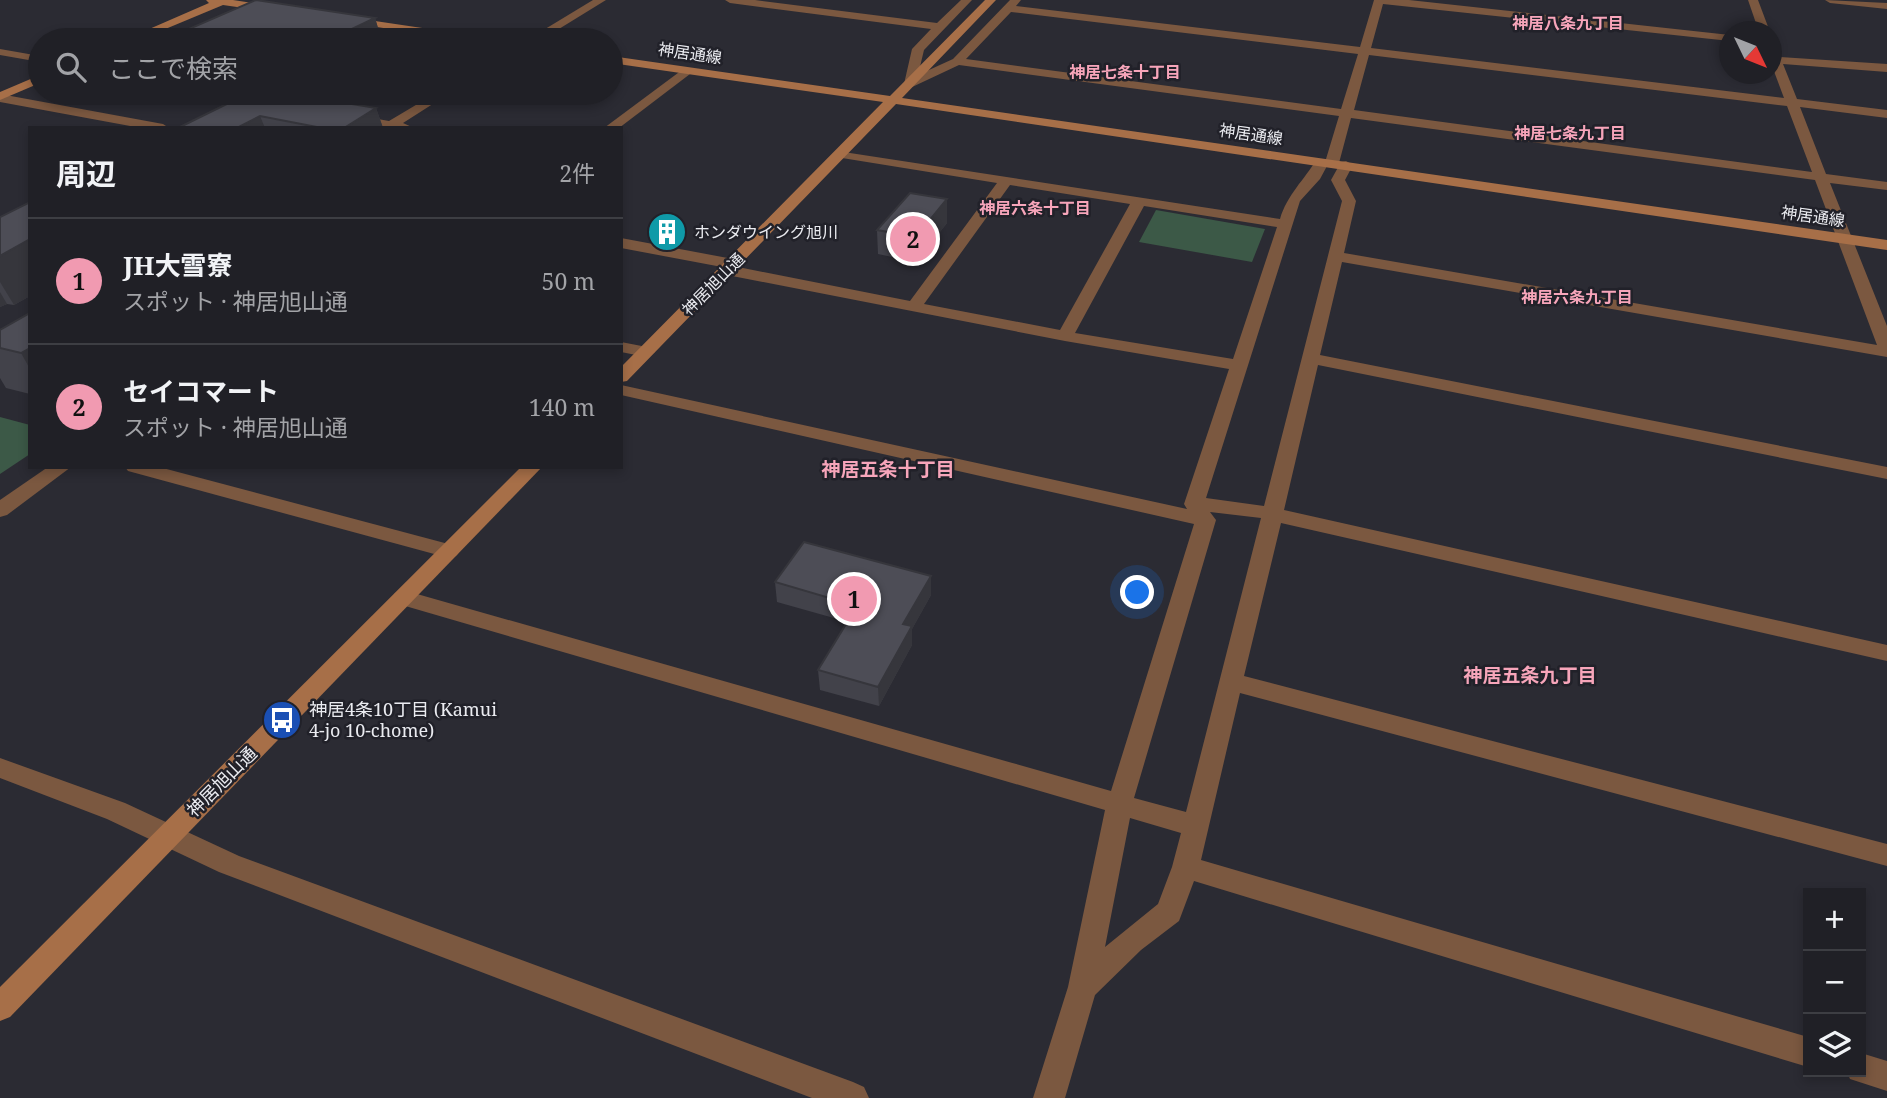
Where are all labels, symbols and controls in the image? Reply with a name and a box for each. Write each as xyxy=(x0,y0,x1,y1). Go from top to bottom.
district label: 神居八条九丁目 xyxy=(1512,12,1624,34)
north arrow xyxy=(1719,21,1782,84)
search box xyxy=(28,28,623,105)
street label: 神居通線 xyxy=(657,38,723,68)
icon: search xyxy=(52,48,90,86)
text: ここで検索 xyxy=(108,50,238,86)
district label: 神居七条十丁目 xyxy=(1069,61,1181,83)
street label: 神居通線 xyxy=(1218,119,1284,149)
district label: 神居七条九丁目 xyxy=(1514,122,1626,144)
text: 周辺 xyxy=(56,153,116,194)
text: 2件 xyxy=(559,157,595,189)
district label: 神居六条十丁目 xyxy=(979,197,1091,219)
street label: 神居通線 xyxy=(1780,201,1846,231)
building icon: ホンダウイング旭川 xyxy=(646,211,688,253)
pin: 2 xyxy=(890,213,936,265)
place label: ホンダウイング旭川 xyxy=(694,221,838,243)
text: JH大雪寮 xyxy=(123,247,233,283)
street label: 神居旭山通 xyxy=(677,248,749,320)
text: 1 xyxy=(73,265,86,297)
text: 50 m xyxy=(542,265,595,297)
text: スポット · 神居旭山通 xyxy=(123,285,348,317)
district label: 神居六条九丁目 xyxy=(1521,286,1633,308)
text: セイコマート xyxy=(123,373,279,409)
text: 2 xyxy=(73,391,86,423)
text: 140 m xyxy=(529,391,595,423)
text: スポット · 神居旭山通 xyxy=(123,411,348,443)
district label: 神居五条十丁目 xyxy=(821,456,955,482)
pin: 1 xyxy=(831,573,877,625)
your location xyxy=(1120,575,1154,609)
district label: 神居五条九丁目 xyxy=(1463,662,1597,688)
place label: 神居4条10丁目 (Kamui 4-jo 10-chome) xyxy=(309,697,497,742)
bus stop icon: 神居4条10丁目 (Kamui 4-jo 10-chome) xyxy=(261,699,303,741)
street label: 神居旭山通 xyxy=(181,741,262,822)
map controls xyxy=(1803,888,1866,1077)
button: + xyxy=(1803,888,1866,951)
button: − xyxy=(1803,951,1866,1014)
button: layers xyxy=(1803,1014,1866,1077)

